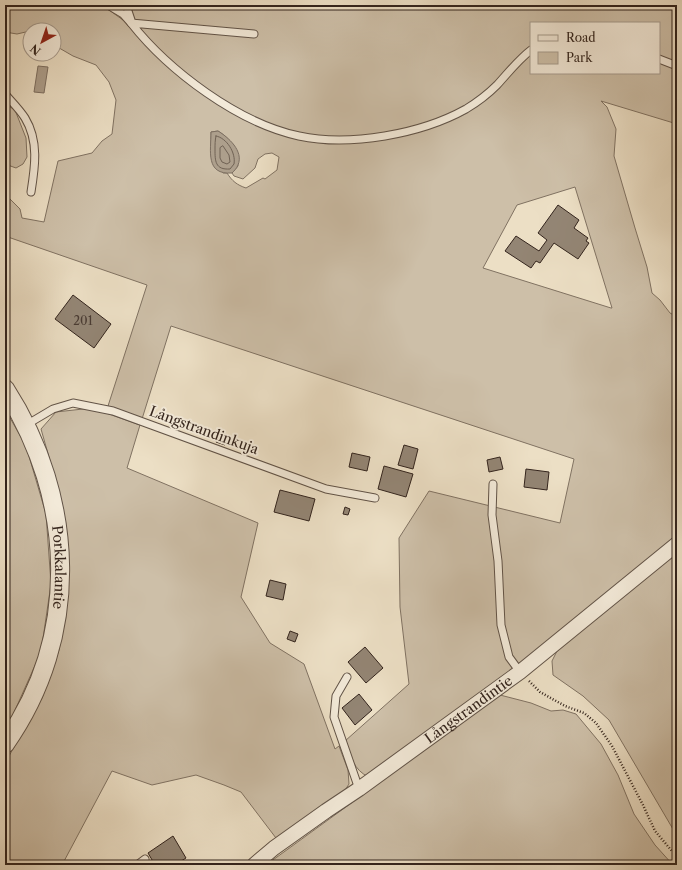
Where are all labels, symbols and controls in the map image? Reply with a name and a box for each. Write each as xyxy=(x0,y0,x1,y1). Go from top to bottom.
north arrow xyxy=(22,22,62,62)
legend xyxy=(530,22,660,74)
text: Road xyxy=(566,30,596,45)
text: N xyxy=(27,41,44,58)
text: Park xyxy=(566,50,593,65)
house number: 201 xyxy=(73,313,93,328)
street label: Långstrandinkuja xyxy=(147,402,262,458)
street label: Porkkalantie xyxy=(48,524,69,610)
street label: Långstrandintie xyxy=(421,671,516,747)

